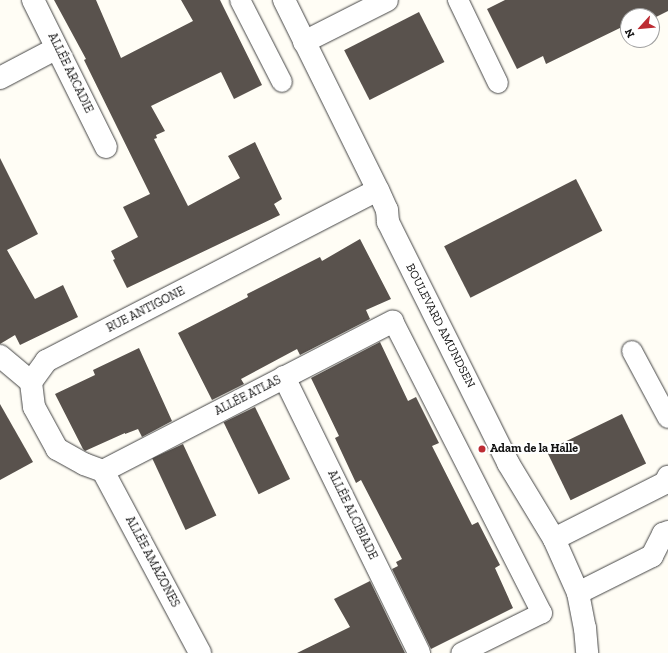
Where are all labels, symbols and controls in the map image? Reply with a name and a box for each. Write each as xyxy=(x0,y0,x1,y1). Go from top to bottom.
north arrow xyxy=(620,8,660,48)
text: N xyxy=(622,27,637,40)
street label: ALLÉE ARCADIE xyxy=(44,30,96,116)
street label: BOULEVARD AMUNDSEN xyxy=(402,261,478,391)
street label: RUE ANTIGONE xyxy=(104,284,188,336)
street label: ALLÉE ATLAS xyxy=(212,373,284,419)
place label: Adam de la Halle xyxy=(490,442,578,456)
marker: Adam de la Halle xyxy=(477,444,487,454)
street label: ALLÉE ALCIBIADE xyxy=(324,468,380,562)
street label: ALLÉE AMAZONES xyxy=(122,514,182,610)

